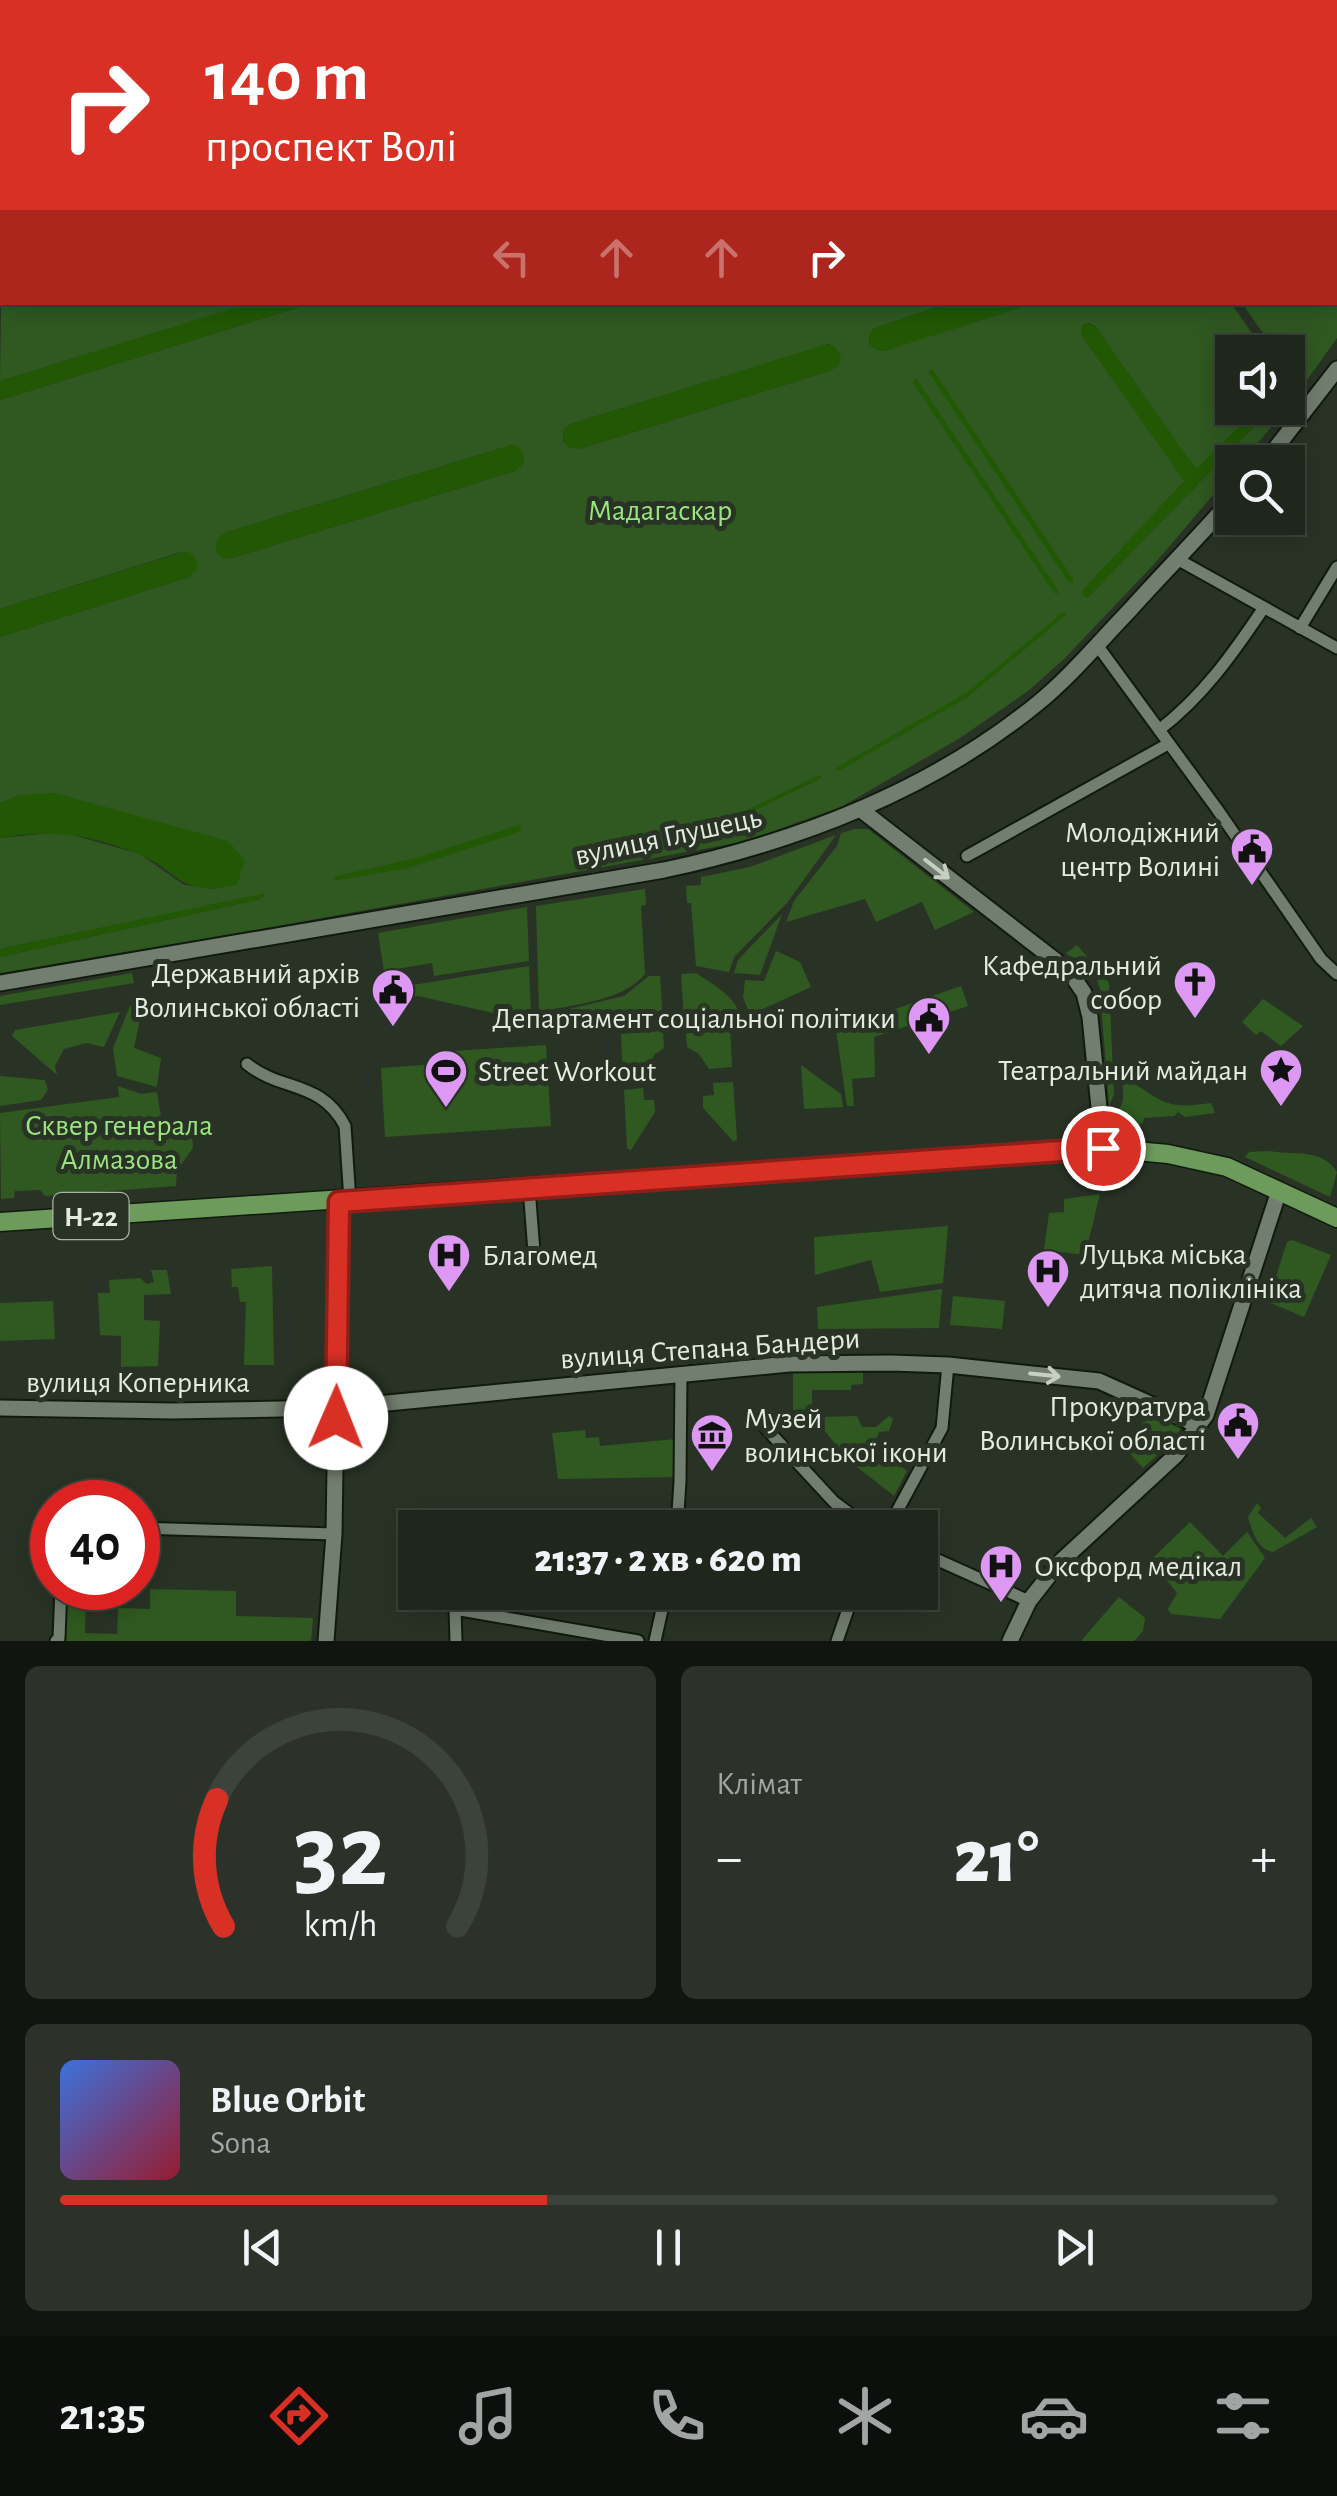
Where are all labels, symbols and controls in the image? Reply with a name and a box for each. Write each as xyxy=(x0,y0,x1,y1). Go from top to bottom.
icon: right xyxy=(40,40,170,170)
text: 140 m xyxy=(205,43,369,113)
text: проспект Волі xyxy=(205,125,457,170)
icon: left xyxy=(484,230,539,285)
icon: ahead xyxy=(589,230,644,285)
icon: ahead xyxy=(694,230,749,285)
icon: right xyxy=(799,230,854,285)
map controls xyxy=(1215,335,1305,535)
button: sound xyxy=(1215,335,1305,425)
button: search xyxy=(1215,445,1305,535)
park label: Мадагаскар xyxy=(588,496,732,526)
street label: вулиця Глушець xyxy=(572,803,764,871)
place label: Молодіжний центр Волині xyxy=(1060,818,1220,882)
public building icon: Молодіжний центр Волині xyxy=(1229,826,1275,887)
one-way arrow xyxy=(923,859,950,880)
place label: Кафедральний собор xyxy=(982,951,1162,1015)
place label: Державний архів Волинської області xyxy=(133,959,360,1023)
church icon: Кафедральний собор xyxy=(1172,959,1218,1020)
public building icon: Державний архів Волинської області xyxy=(370,967,416,1028)
public building icon: Департамент соціальної політики xyxy=(906,995,952,1056)
place label: Департамент соціальної політики xyxy=(492,1004,896,1034)
place icon: Театральний майдан xyxy=(1258,1047,1304,1108)
sports icon: Street Workout xyxy=(423,1048,469,1109)
place label: Театральний майдан xyxy=(998,1056,1248,1086)
place label: Street Workout xyxy=(478,1057,656,1087)
pin xyxy=(1061,1106,1146,1191)
park label: Сквер генерала Алмазова xyxy=(25,1111,213,1175)
icon: arrive xyxy=(1076,1121,1131,1176)
road number: Н-22 xyxy=(54,1193,128,1239)
hospital icon: Благомед xyxy=(426,1232,472,1293)
place label: Луцька міська дитяча поліклініка xyxy=(1080,1240,1302,1304)
place label: Благомед xyxy=(482,1241,598,1271)
hospital icon: Луцька міська дитяча поліклініка xyxy=(1025,1248,1071,1309)
street label: вулиця Степана Бандери xyxy=(559,1324,861,1374)
position arrow xyxy=(284,1366,388,1470)
one-way arrow xyxy=(1028,1366,1060,1385)
street label: вулиця Коперника xyxy=(26,1368,250,1398)
place label: Прокуратура Волинської області xyxy=(979,1392,1206,1456)
public building icon: Прокуратура Волинської області xyxy=(1215,1400,1261,1461)
place label: Музей волинської ікони xyxy=(744,1404,948,1468)
museum icon: Музей волинської ікони xyxy=(689,1412,735,1473)
speed limit sign: 40 xyxy=(30,1480,160,1610)
text: 21:37 · 2 хв · 620 m xyxy=(534,1541,802,1579)
hospital icon: Оксфорд медікал xyxy=(978,1543,1024,1604)
place label: Оксфорд медікал xyxy=(1034,1552,1242,1582)
text: Клімат xyxy=(716,1768,802,1800)
text: 32 xyxy=(294,1801,387,1905)
text: 21° xyxy=(954,1821,1039,1896)
text: − xyxy=(716,1831,742,1886)
text: + xyxy=(1251,1831,1277,1886)
text: km/h xyxy=(304,1907,377,1943)
text: Blue Orbit xyxy=(210,2082,365,2120)
text: Sona xyxy=(210,2127,271,2159)
icon: previous xyxy=(235,2220,290,2275)
icon: pause xyxy=(641,2220,696,2275)
icon: next xyxy=(1047,2220,1102,2275)
icon: directions xyxy=(264,2381,334,2451)
icon: music xyxy=(453,2381,523,2451)
icon: phone xyxy=(642,2381,712,2451)
icon: climate xyxy=(830,2381,900,2451)
icon: car xyxy=(1019,2381,1089,2451)
icon: filters xyxy=(1208,2381,1278,2451)
text: 21:35 xyxy=(59,2393,146,2438)

